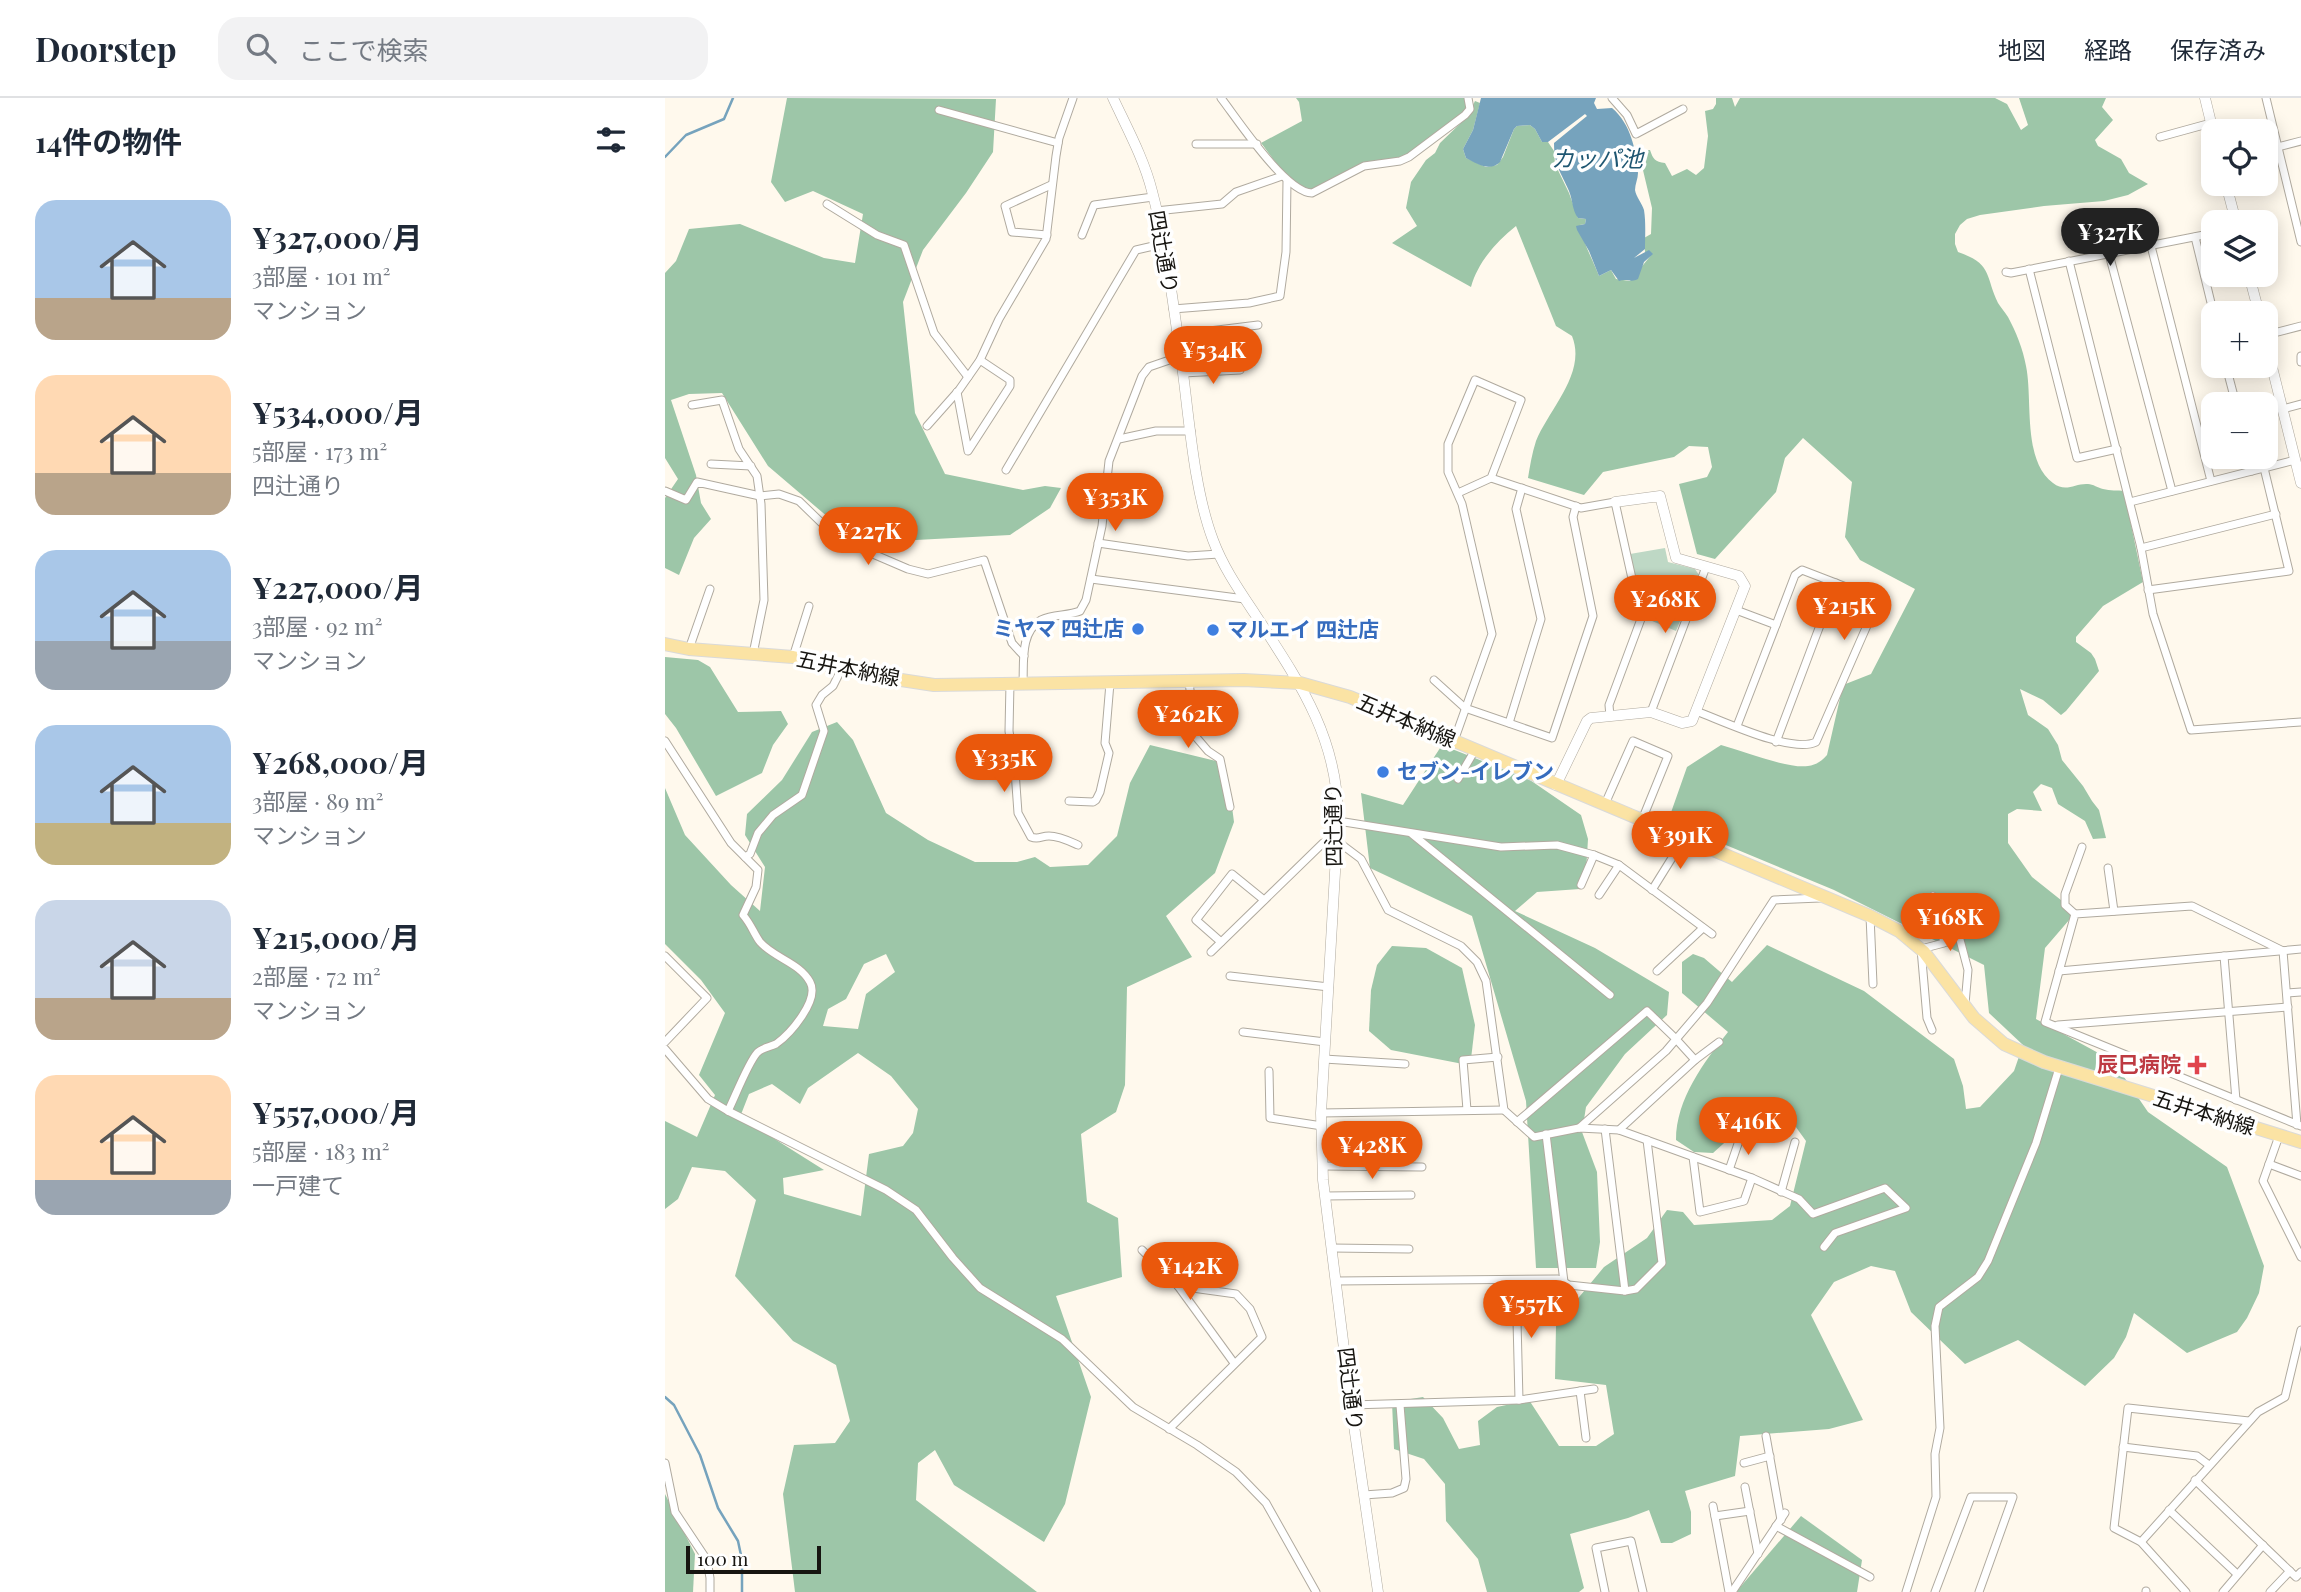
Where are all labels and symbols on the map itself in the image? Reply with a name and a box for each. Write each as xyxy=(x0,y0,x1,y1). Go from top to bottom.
water label: カッパ池 xyxy=(1551,142,1645,173)
street label: 四辻通り xyxy=(1144,208,1186,295)
pin: ¥327K xyxy=(2061,208,2159,268)
pin: ¥534K xyxy=(1164,327,1262,386)
pin: ¥353K xyxy=(1066,474,1164,533)
pin: ¥227K xyxy=(819,508,917,567)
pin: ¥268K xyxy=(1616,575,1714,635)
pin: ¥215K xyxy=(1795,582,1893,642)
place label: ミヤマ 四辻店 xyxy=(993,613,1124,641)
place label: マルエイ 四辻店 xyxy=(1227,614,1379,642)
marker: ミヤマ 四辻店 xyxy=(1130,621,1146,637)
marker: マルエイ 四辻店 xyxy=(1205,622,1221,638)
street label: 五井本納線 xyxy=(794,643,903,691)
street label: 五井本納線 xyxy=(1353,686,1461,753)
pin: ¥262K xyxy=(1139,690,1237,750)
pin: ¥335K xyxy=(955,734,1053,794)
place label: セブン-イレブン xyxy=(1397,756,1554,784)
marker: セブン-イレブン xyxy=(1375,764,1391,780)
street label: 四辻通り xyxy=(1317,783,1347,867)
pin: ¥391K xyxy=(1631,812,1729,871)
pin: ¥168K xyxy=(1901,894,1999,953)
place label: 辰巳病院 xyxy=(2097,1049,2181,1077)
marker: 辰巳病院 xyxy=(2187,1055,2207,1075)
street label: 五井本納線 xyxy=(2150,1082,2259,1140)
pin: ¥416K xyxy=(1699,1098,1797,1157)
pin: ¥428K xyxy=(1323,1122,1421,1181)
pin: ¥142K xyxy=(1141,1242,1239,1302)
pin: ¥557K xyxy=(1482,1280,1580,1340)
street label: 四辻通り xyxy=(1333,1345,1371,1432)
scale bar xyxy=(686,1543,821,1575)

